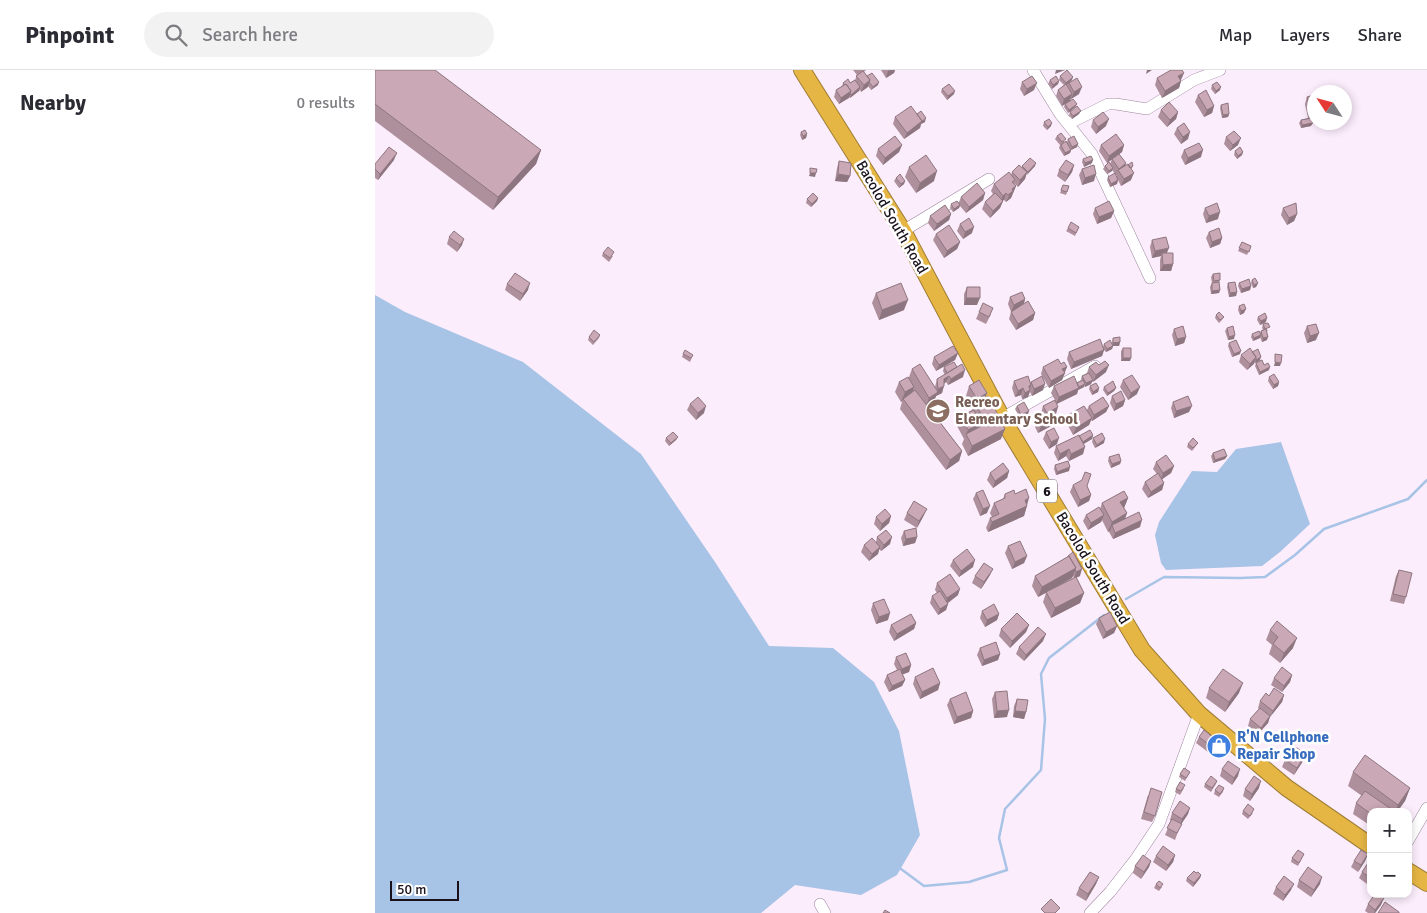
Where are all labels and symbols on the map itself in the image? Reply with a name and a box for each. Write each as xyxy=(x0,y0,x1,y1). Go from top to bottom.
north arrow xyxy=(1307,85,1352,130)
street label: Bacolod South Road xyxy=(852,157,932,277)
place label: Recreo Elementary School xyxy=(955,393,1078,428)
school or university icon: Recreo Elementary School xyxy=(925,398,951,424)
road number: 6 xyxy=(1037,480,1057,502)
street label: Bacolod South Road xyxy=(1052,509,1134,627)
place label: R'N Cellphone Repair Shop xyxy=(1237,728,1329,763)
shop icon: R'N Cellphone Repair Shop xyxy=(1206,733,1232,759)
scale bar xyxy=(390,878,459,901)

